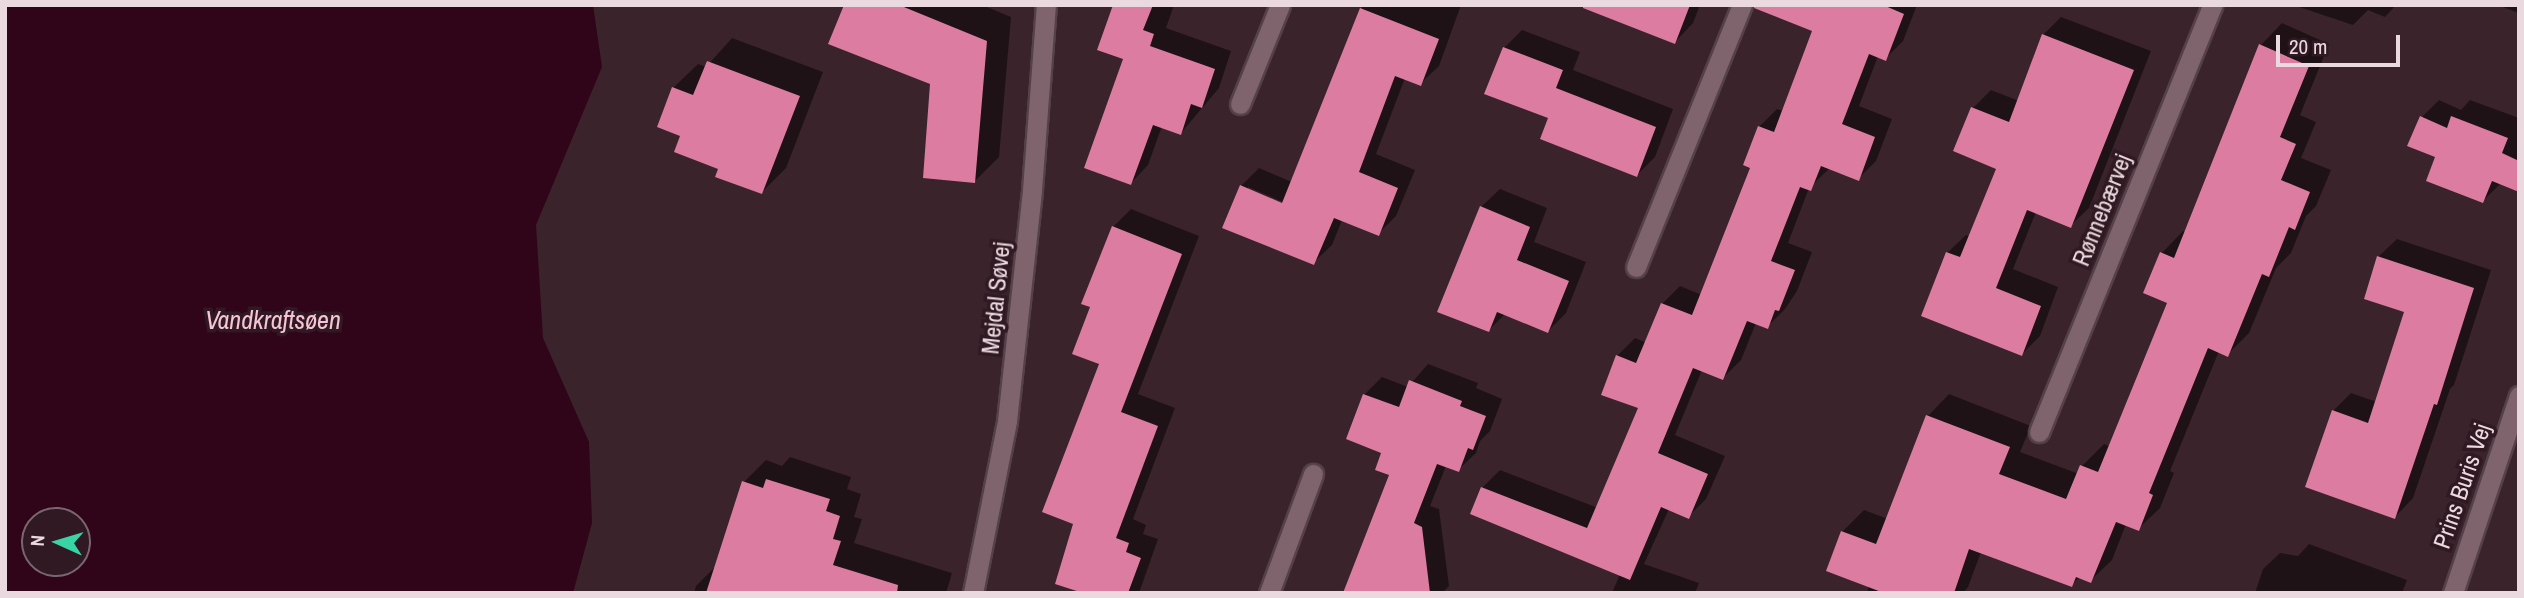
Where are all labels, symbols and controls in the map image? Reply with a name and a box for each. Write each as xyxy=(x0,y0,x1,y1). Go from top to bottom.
scale bar xyxy=(2279,21,2403,65)
text: 20 m xyxy=(2289,32,2327,61)
street label: Rønnebærvej xyxy=(2067,150,2137,270)
street label: Mejdal Søvej xyxy=(976,240,1016,356)
water label: Vandkraftsøen xyxy=(205,304,341,336)
street label: Prins Buris Vej xyxy=(2427,420,2497,552)
north arrow xyxy=(21,507,91,577)
text: N xyxy=(24,534,50,547)

